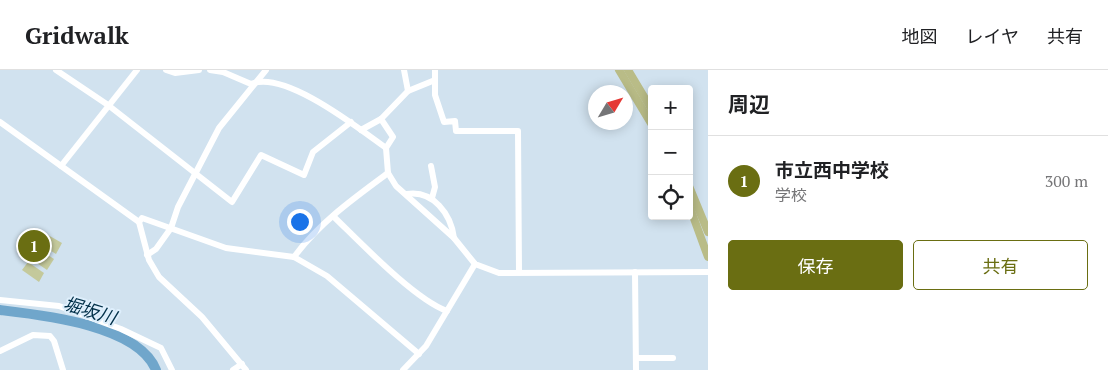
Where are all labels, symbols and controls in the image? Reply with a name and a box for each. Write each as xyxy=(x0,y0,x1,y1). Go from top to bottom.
text: Gridwalk xyxy=(25,19,129,51)
text: 地図 xyxy=(902,24,938,48)
text: レイヤ xyxy=(966,24,1019,48)
text: 共有 xyxy=(1047,24,1083,48)
north arrow xyxy=(588,85,633,130)
map controls xyxy=(648,85,693,220)
button: + xyxy=(648,85,693,130)
text: 周辺 xyxy=(728,90,770,118)
button: − xyxy=(648,130,693,175)
text: 市立西中学校 xyxy=(775,157,889,182)
text: 1 xyxy=(739,170,749,192)
text: 300 m xyxy=(1045,170,1088,192)
button: locate xyxy=(648,175,693,220)
text: 学校 xyxy=(775,184,807,206)
your location xyxy=(287,209,313,235)
pin: 1 xyxy=(18,227,50,265)
button: 保存 xyxy=(728,240,903,290)
button: 共有 xyxy=(913,240,1088,290)
water label: 堀坂川 xyxy=(61,291,121,330)

